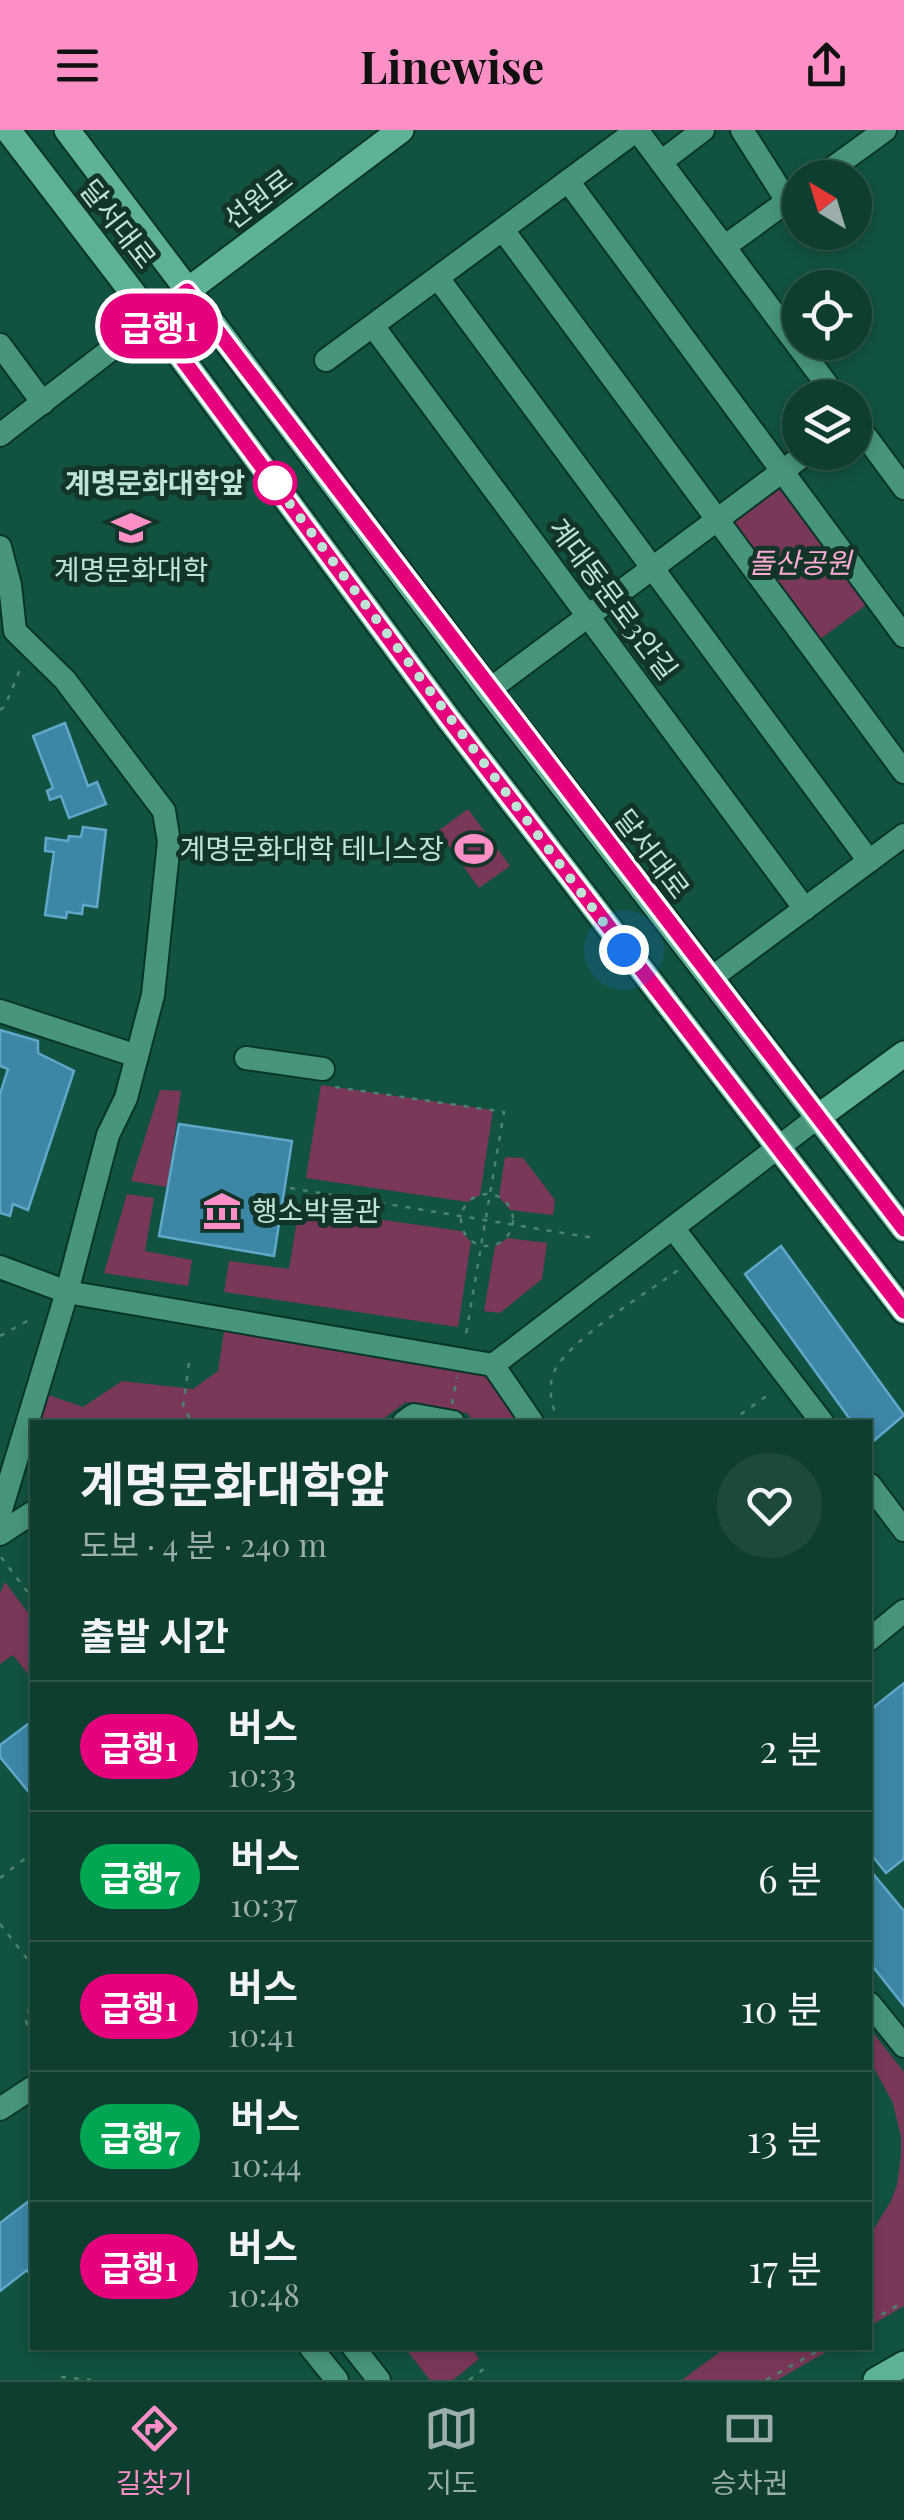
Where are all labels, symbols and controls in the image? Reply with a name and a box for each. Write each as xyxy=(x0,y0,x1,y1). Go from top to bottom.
text: Linewise xyxy=(360,35,544,95)
icon: menu xyxy=(50,38,105,93)
icon: share xyxy=(799,38,854,93)
street label: 선원로 xyxy=(215,160,299,236)
north arrow xyxy=(782,160,872,250)
map controls xyxy=(782,160,872,470)
street label: 달서대로 xyxy=(73,171,165,275)
button: locate xyxy=(782,270,872,360)
line badge: 급행1 xyxy=(102,294,216,358)
text: 급행1 xyxy=(120,303,198,350)
button: layers xyxy=(782,380,872,470)
marker: 계명문화대학앞 xyxy=(254,462,296,504)
place label: 계명문화대학앞 xyxy=(65,463,245,500)
school or university icon: 계명문화대학 xyxy=(110,507,152,549)
street label: 계대동문로3안길 xyxy=(541,510,687,686)
park label: 돌산공원 xyxy=(748,543,854,580)
place label: 계명문화대학 xyxy=(54,550,208,587)
street label: 달서대로 xyxy=(607,801,699,905)
sports icon: 계명문화대학 테니스장 xyxy=(453,828,495,870)
place label: 계명문화대학 테니스장 xyxy=(179,829,444,866)
your location xyxy=(599,925,649,975)
museum icon: 행소박물관 xyxy=(201,1190,243,1232)
place label: 행소박물관 xyxy=(252,1191,381,1228)
text: 계명문화대학앞 xyxy=(80,1450,389,1514)
button: heart xyxy=(717,1453,822,1558)
text: 도보 · 4 분 · 240 m xyxy=(80,1522,327,1565)
text: 출발 시간 xyxy=(80,1609,229,1660)
text: 버스 xyxy=(228,1700,298,1751)
text: 2 분 xyxy=(759,1722,822,1773)
text: 급행1 xyxy=(100,1723,178,1770)
text: 10:33 xyxy=(228,1752,296,1795)
text: 버스 xyxy=(230,1830,300,1881)
text: 6 분 xyxy=(758,1852,822,1903)
text: 급행7 xyxy=(100,1853,180,1900)
text: 10:37 xyxy=(230,1882,297,1925)
text: 버스 xyxy=(228,1960,298,2011)
text: 10 분 xyxy=(741,1982,822,2033)
text: 급행1 xyxy=(100,1983,178,2030)
text: 10:41 xyxy=(228,2012,295,2055)
text: 버스 xyxy=(230,2090,300,2141)
text: 13 분 xyxy=(747,2112,822,2163)
text: 급행7 xyxy=(100,2113,180,2160)
text: 10:44 xyxy=(230,2142,302,2185)
text: 버스 xyxy=(228,2220,298,2271)
text: 17 분 xyxy=(749,2242,822,2293)
text: 급행1 xyxy=(100,2243,178,2290)
text: 10:48 xyxy=(228,2272,300,2315)
tab: 길찾기 xyxy=(116,2401,193,2501)
tab: 지도 xyxy=(424,2401,479,2501)
tab: 승차권 xyxy=(711,2401,788,2501)

